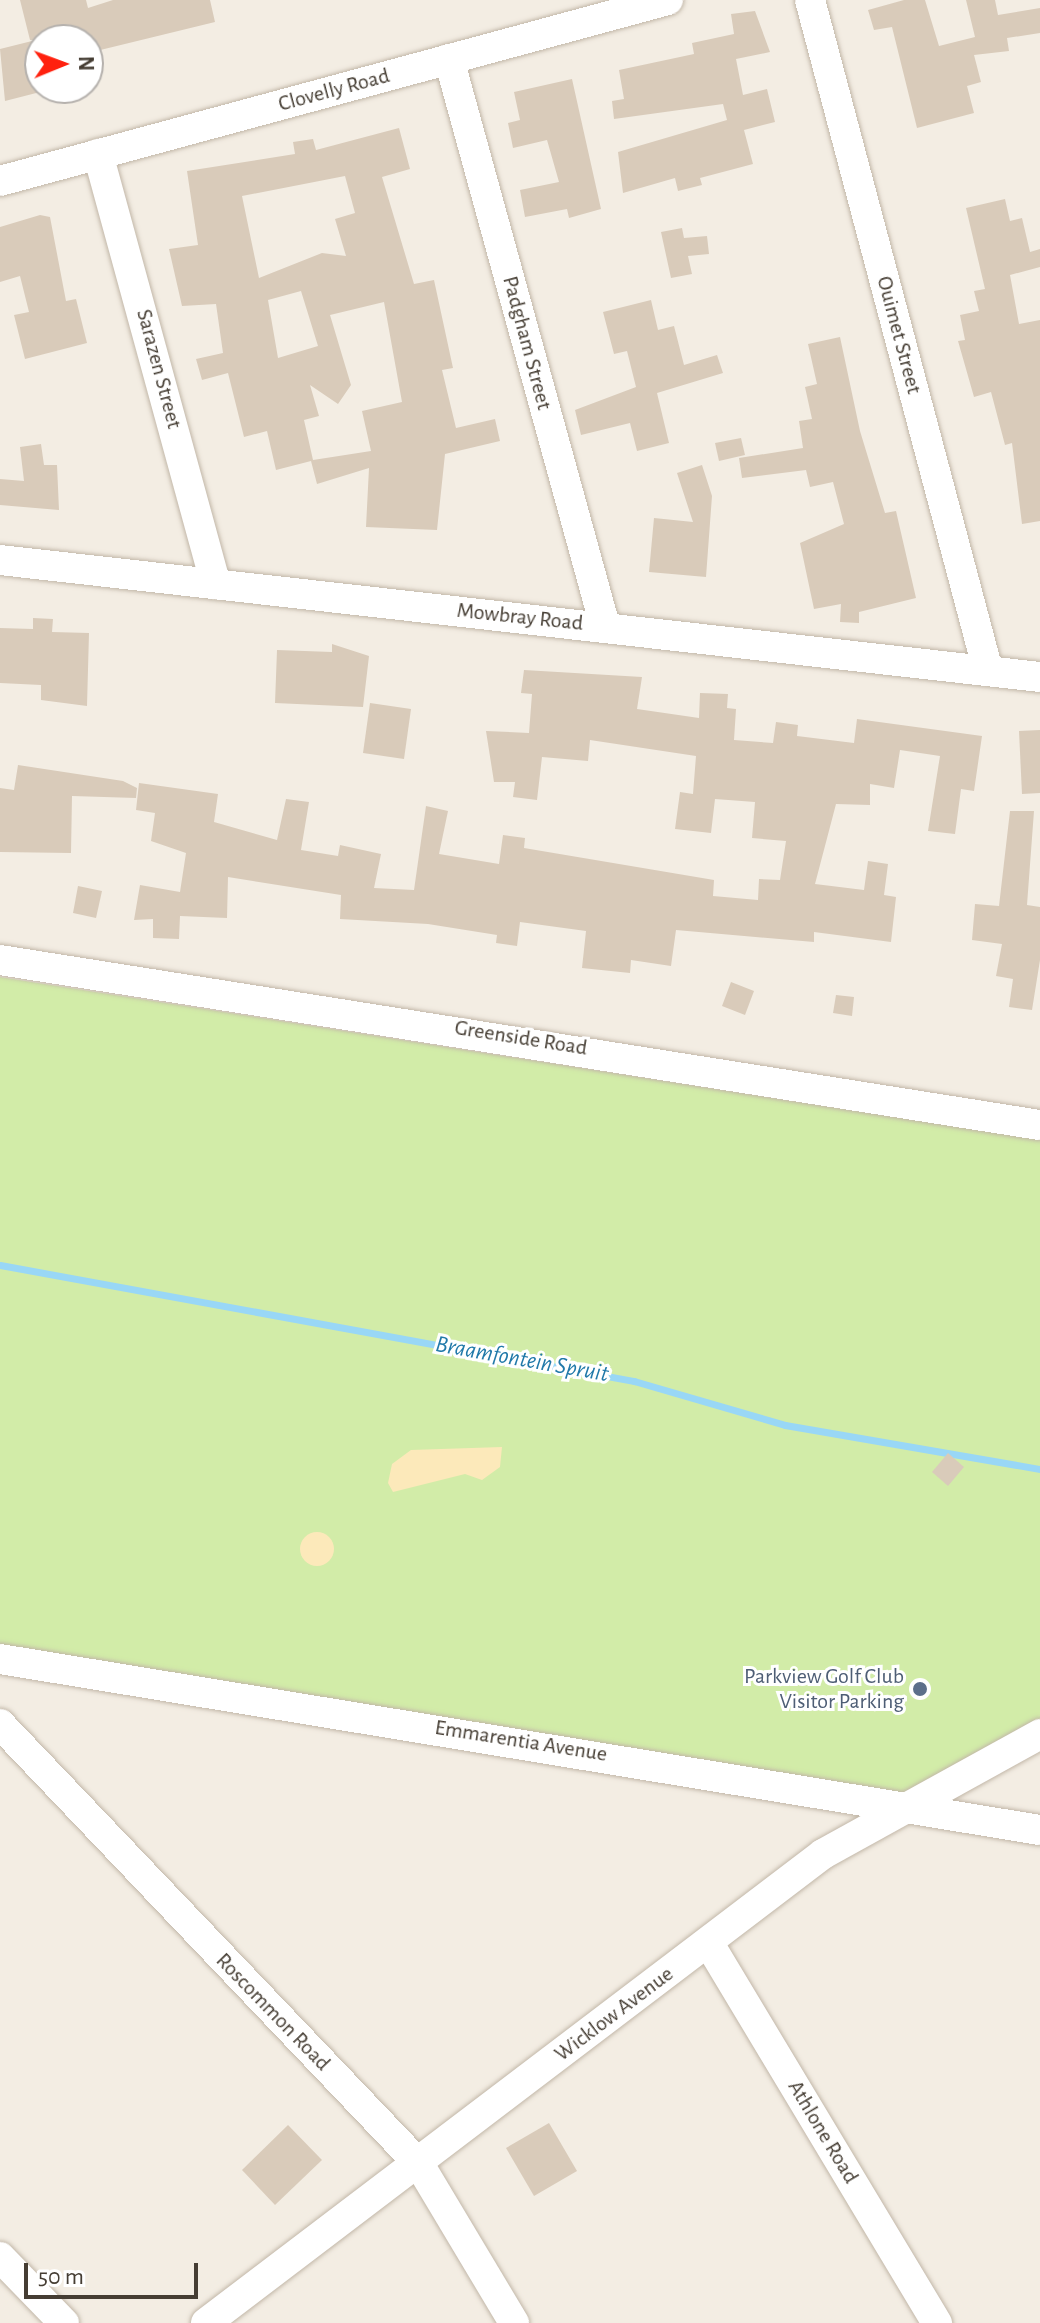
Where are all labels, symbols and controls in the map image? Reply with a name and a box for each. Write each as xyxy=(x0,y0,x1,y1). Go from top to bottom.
north arrow xyxy=(24,24,104,104)
text: N xyxy=(75,56,97,71)
street label: Clovelly Road xyxy=(275,62,393,118)
street label: Padgham Street xyxy=(496,273,558,413)
street label: Ouimet Street xyxy=(871,273,927,397)
street label: Sarazen Street xyxy=(130,306,188,432)
street label: Mowbray Road xyxy=(456,597,584,637)
street label: Greenside Road xyxy=(453,1014,589,1062)
water label: Braamfontein Spruit xyxy=(433,1331,611,1389)
place label: Parkview Golf Club Visitor Parking xyxy=(744,1663,904,1714)
marker: Parkview Golf Club Visitor Parking xyxy=(911,1680,929,1698)
street label: Emmarentia Avenue xyxy=(433,1714,609,1768)
street label: Roscommon Road xyxy=(210,1948,336,2076)
street label: Wicklow Avenue xyxy=(549,1961,679,2067)
street label: Athlone Road xyxy=(782,2076,864,2188)
scale bar xyxy=(28,2247,202,2297)
text: 50 m xyxy=(38,2265,84,2289)

